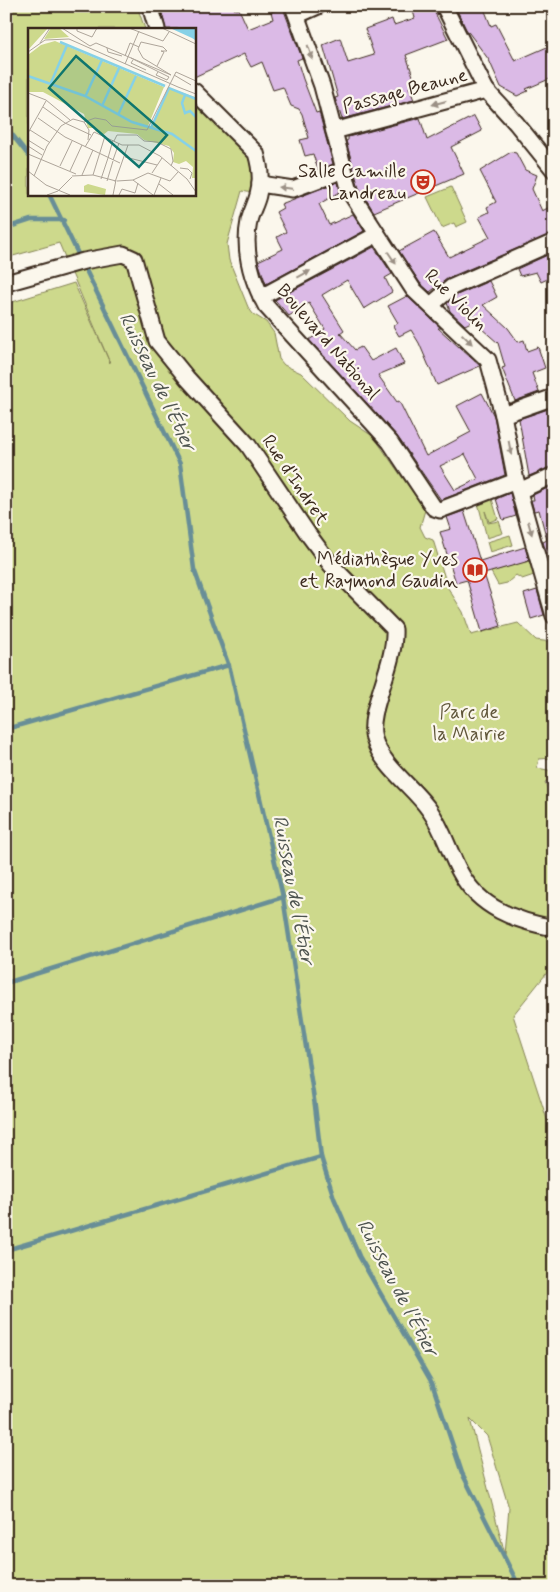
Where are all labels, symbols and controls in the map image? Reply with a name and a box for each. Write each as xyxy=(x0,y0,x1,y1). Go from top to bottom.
inset map xyxy=(28,28,195,195)
one-way arrow xyxy=(306,45,314,60)
street label: Passage Beaune xyxy=(340,62,470,121)
one-way arrow xyxy=(431,99,446,107)
place label: Salle Camille Landreau xyxy=(298,159,406,206)
theatre icon: Salle Camille Landreau xyxy=(410,169,436,195)
one-way arrow xyxy=(277,184,293,192)
one-way arrow xyxy=(387,251,397,265)
street label: Rue Violin xyxy=(419,264,493,336)
one-way arrow xyxy=(297,269,311,278)
street label: Boulevard National xyxy=(271,279,385,405)
water label: Ruisseau de l'Étier xyxy=(112,308,203,458)
one-way arrow xyxy=(460,333,472,345)
street label: Rue d'Indret xyxy=(256,430,334,530)
one-way arrow xyxy=(506,441,514,457)
one-way arrow xyxy=(526,521,534,536)
place label: Médiathèque Yves et Raymond Gaudin xyxy=(299,547,458,594)
library icon: Médiathèque Yves et Raymond Gaudin xyxy=(462,557,488,583)
park label: Parc de la Mairie xyxy=(432,700,506,747)
water label: Ruisseau de l'Étier xyxy=(265,813,321,969)
water label: Ruisseau de l'Étier xyxy=(350,1215,446,1363)

